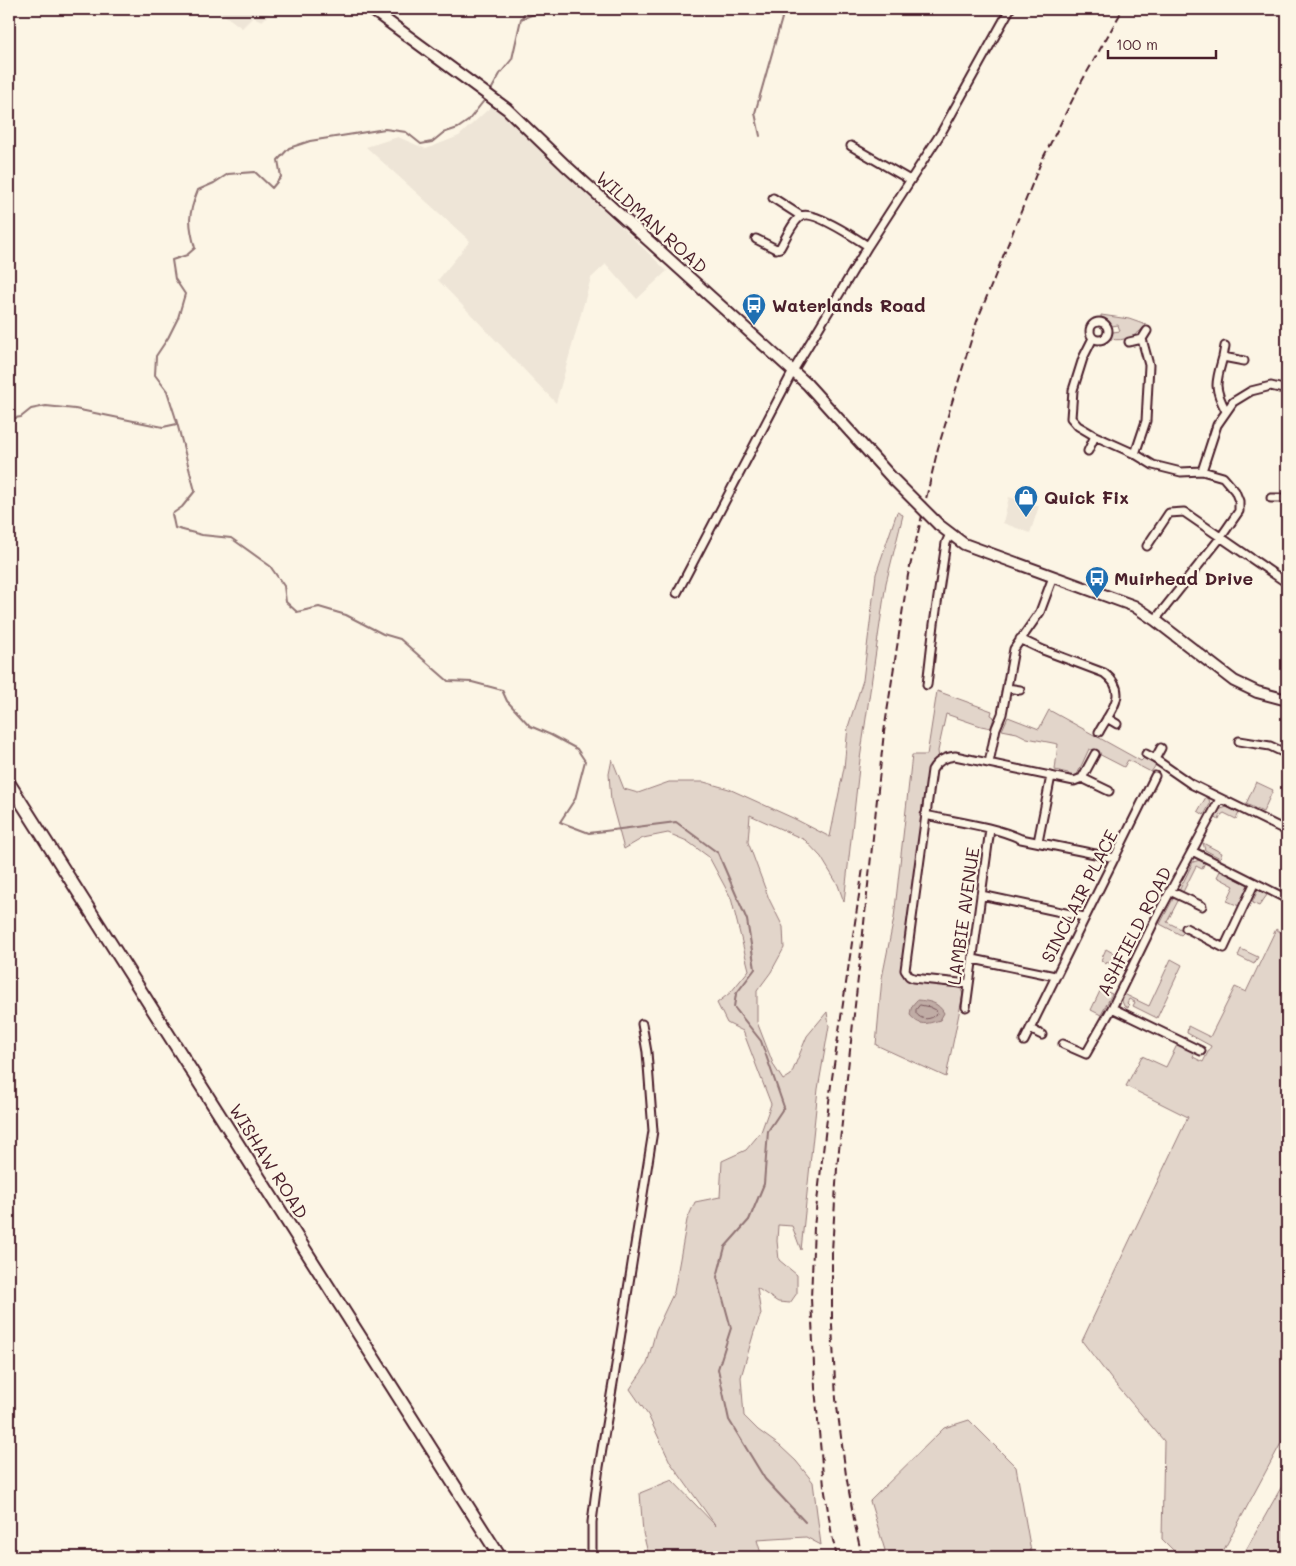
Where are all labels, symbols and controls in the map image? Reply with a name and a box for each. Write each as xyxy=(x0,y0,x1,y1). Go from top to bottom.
scale bar xyxy=(1108,28,1216,60)
text: 100 m xyxy=(1116,34,1158,54)
street label: WILDMAN ROAD xyxy=(591,166,713,278)
bus stop icon: Waterlands Road xyxy=(741,292,767,326)
place label: Waterlands Road xyxy=(772,293,926,317)
shop icon: Quick Fix xyxy=(1013,484,1039,518)
place label: Quick Fix xyxy=(1044,485,1129,509)
bus stop icon: Muirhead Drive xyxy=(1084,565,1110,599)
place label: Muirhead Drive xyxy=(1114,566,1254,590)
street label: SINCLAIR PLACE xyxy=(1035,825,1123,967)
street label: LAMBIE AVENUE xyxy=(941,846,985,986)
street label: ASHFIELD ROAD xyxy=(1091,862,1177,1000)
street label: WISHAW ROAD xyxy=(224,1099,314,1223)

